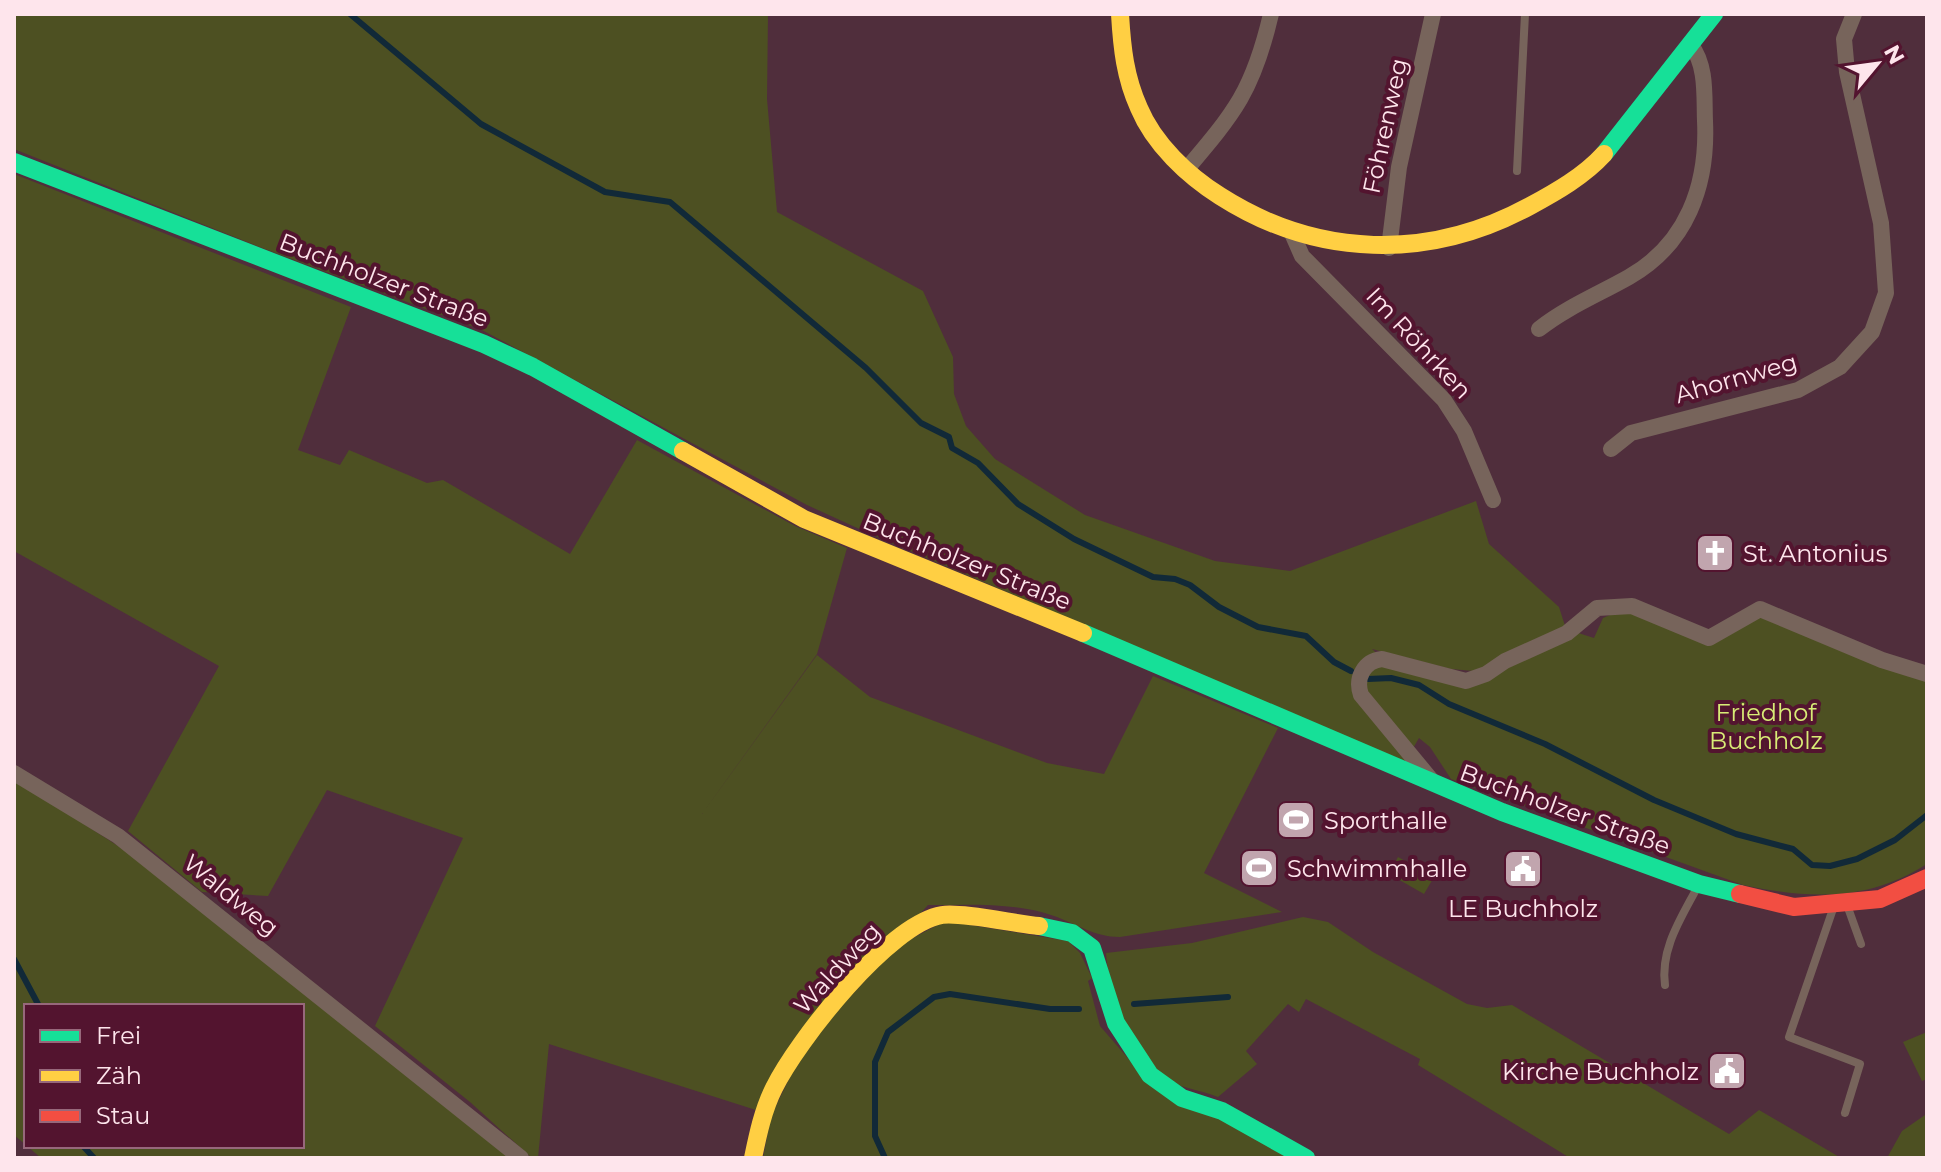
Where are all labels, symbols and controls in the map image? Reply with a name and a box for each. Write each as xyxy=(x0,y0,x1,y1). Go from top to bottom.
north arrow xyxy=(1837,24,1917,104)
text: N xyxy=(1878,40,1910,69)
street label: Föhrenweg xyxy=(1357,56,1413,196)
street label: Buchholzer Straße xyxy=(275,227,493,333)
street label: Im Röhrken xyxy=(1360,281,1478,405)
street label: Ahornweg xyxy=(1672,347,1800,409)
street label: Buchholzer Straße xyxy=(859,506,1075,616)
church icon: St. Antonius xyxy=(1694,532,1736,574)
place label: St. Antonius xyxy=(1743,539,1887,568)
park label: Friedhof Buchholz xyxy=(1709,698,1823,755)
street label: Buchholzer Straße xyxy=(1456,757,1674,861)
sports icon: Sporthalle xyxy=(1275,799,1317,841)
place label: Sporthalle xyxy=(1324,806,1448,835)
sports icon: Schwimmhalle xyxy=(1238,847,1280,889)
street label: Waldweg xyxy=(178,848,284,942)
public building icon: LE Buchholz xyxy=(1502,848,1544,890)
place label: Schwimmhalle xyxy=(1287,854,1467,883)
place label: LE Buchholz xyxy=(1448,894,1598,923)
street label: Waldweg xyxy=(788,916,886,1020)
legend xyxy=(24,1004,304,1148)
text: Frei xyxy=(96,1021,141,1050)
public building icon: Kirche Buchholz xyxy=(1706,1050,1748,1092)
place label: Kirche Buchholz xyxy=(1502,1057,1699,1086)
text: Zäh xyxy=(96,1061,142,1090)
text: Stau xyxy=(96,1101,150,1130)

